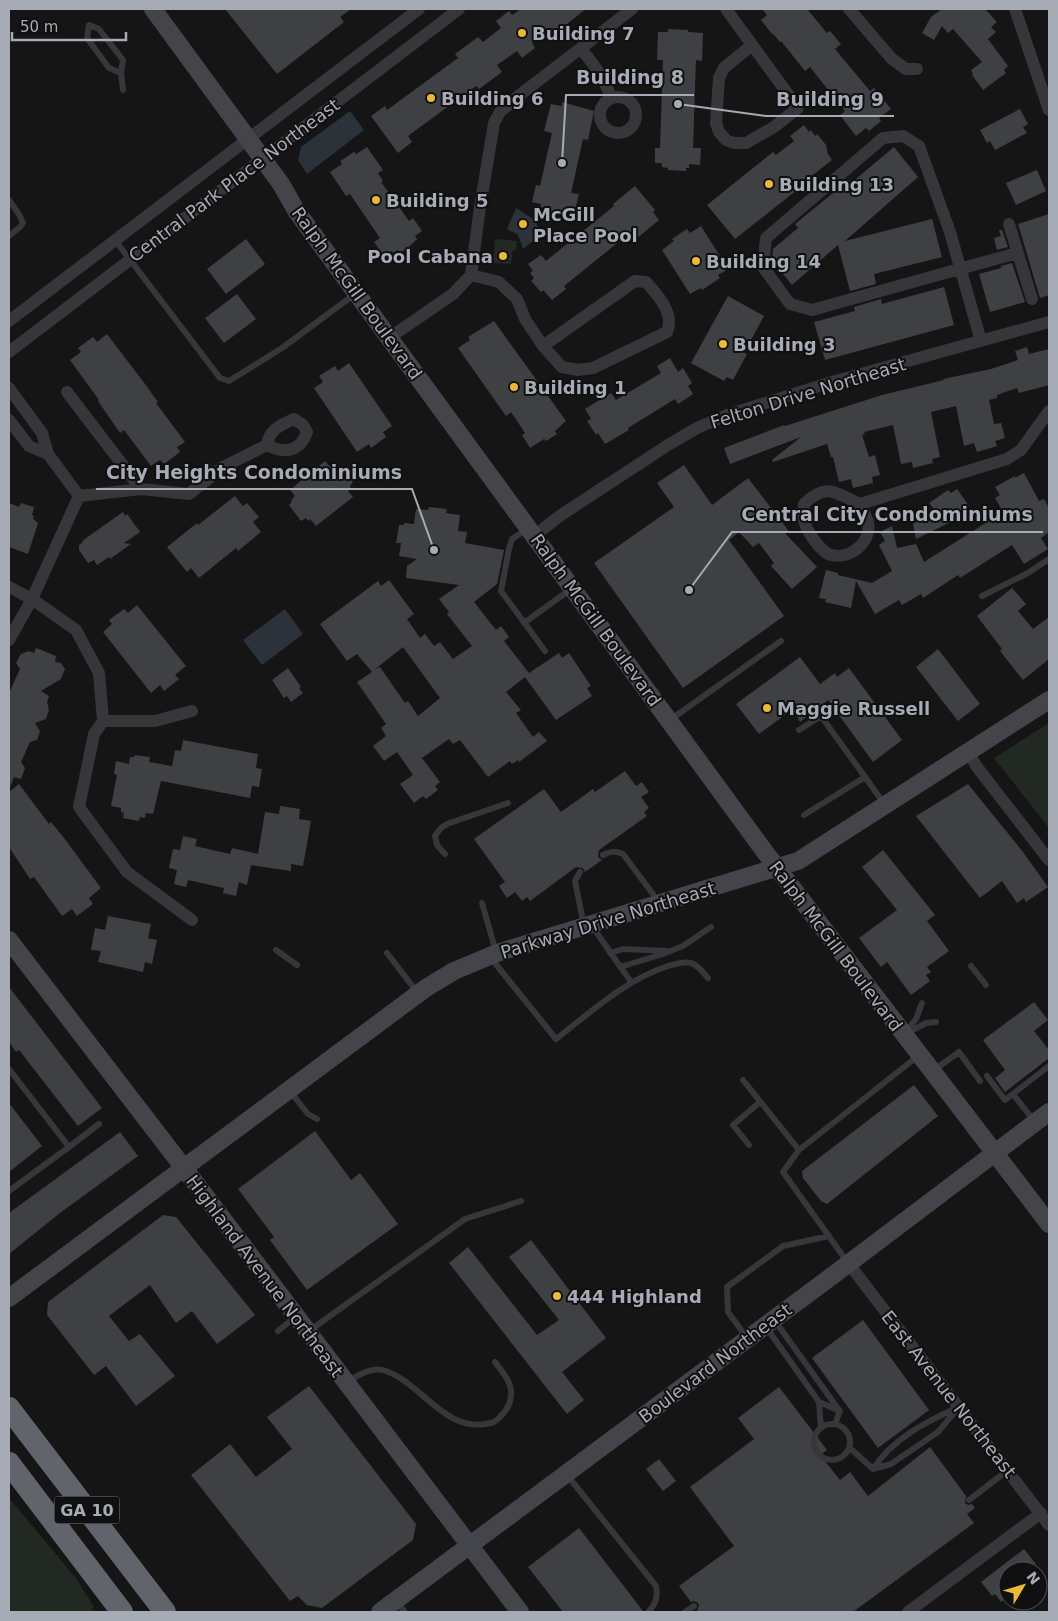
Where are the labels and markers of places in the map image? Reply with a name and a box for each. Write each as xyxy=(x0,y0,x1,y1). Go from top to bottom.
place label: Building 7 xyxy=(532,23,634,44)
marker: Building 7 xyxy=(516,27,528,39)
callout: Building 8 xyxy=(566,61,694,95)
callout: Building 9 xyxy=(766,82,894,116)
place label: Building 6 xyxy=(441,88,543,109)
marker: Building 6 xyxy=(425,92,437,104)
place label: Building 13 xyxy=(779,174,894,195)
marker: Building 13 xyxy=(763,178,775,190)
place label: Building 5 xyxy=(386,190,488,211)
marker: Building 5 xyxy=(370,194,382,206)
place label: McGill Place Pool xyxy=(533,204,638,246)
marker: McGill Place Pool xyxy=(517,218,529,230)
place label: Pool Cabana xyxy=(367,246,493,267)
marker: Pool Cabana xyxy=(497,250,509,262)
place label: Building 14 xyxy=(706,251,821,272)
marker: Building 14 xyxy=(690,255,702,267)
place label: Building 3 xyxy=(733,334,835,355)
marker: Building 3 xyxy=(717,338,729,350)
place label: Building 1 xyxy=(524,377,626,398)
marker: Building 1 xyxy=(508,381,520,393)
callout: City Heights Condominiums xyxy=(96,455,412,489)
callout: Central City Condominiums xyxy=(732,498,1043,532)
place label: Maggie Russell xyxy=(777,698,930,719)
marker: Maggie Russell xyxy=(761,702,773,714)
place label: 444 Highland xyxy=(567,1286,702,1307)
marker: 444 Highland xyxy=(551,1290,563,1302)

